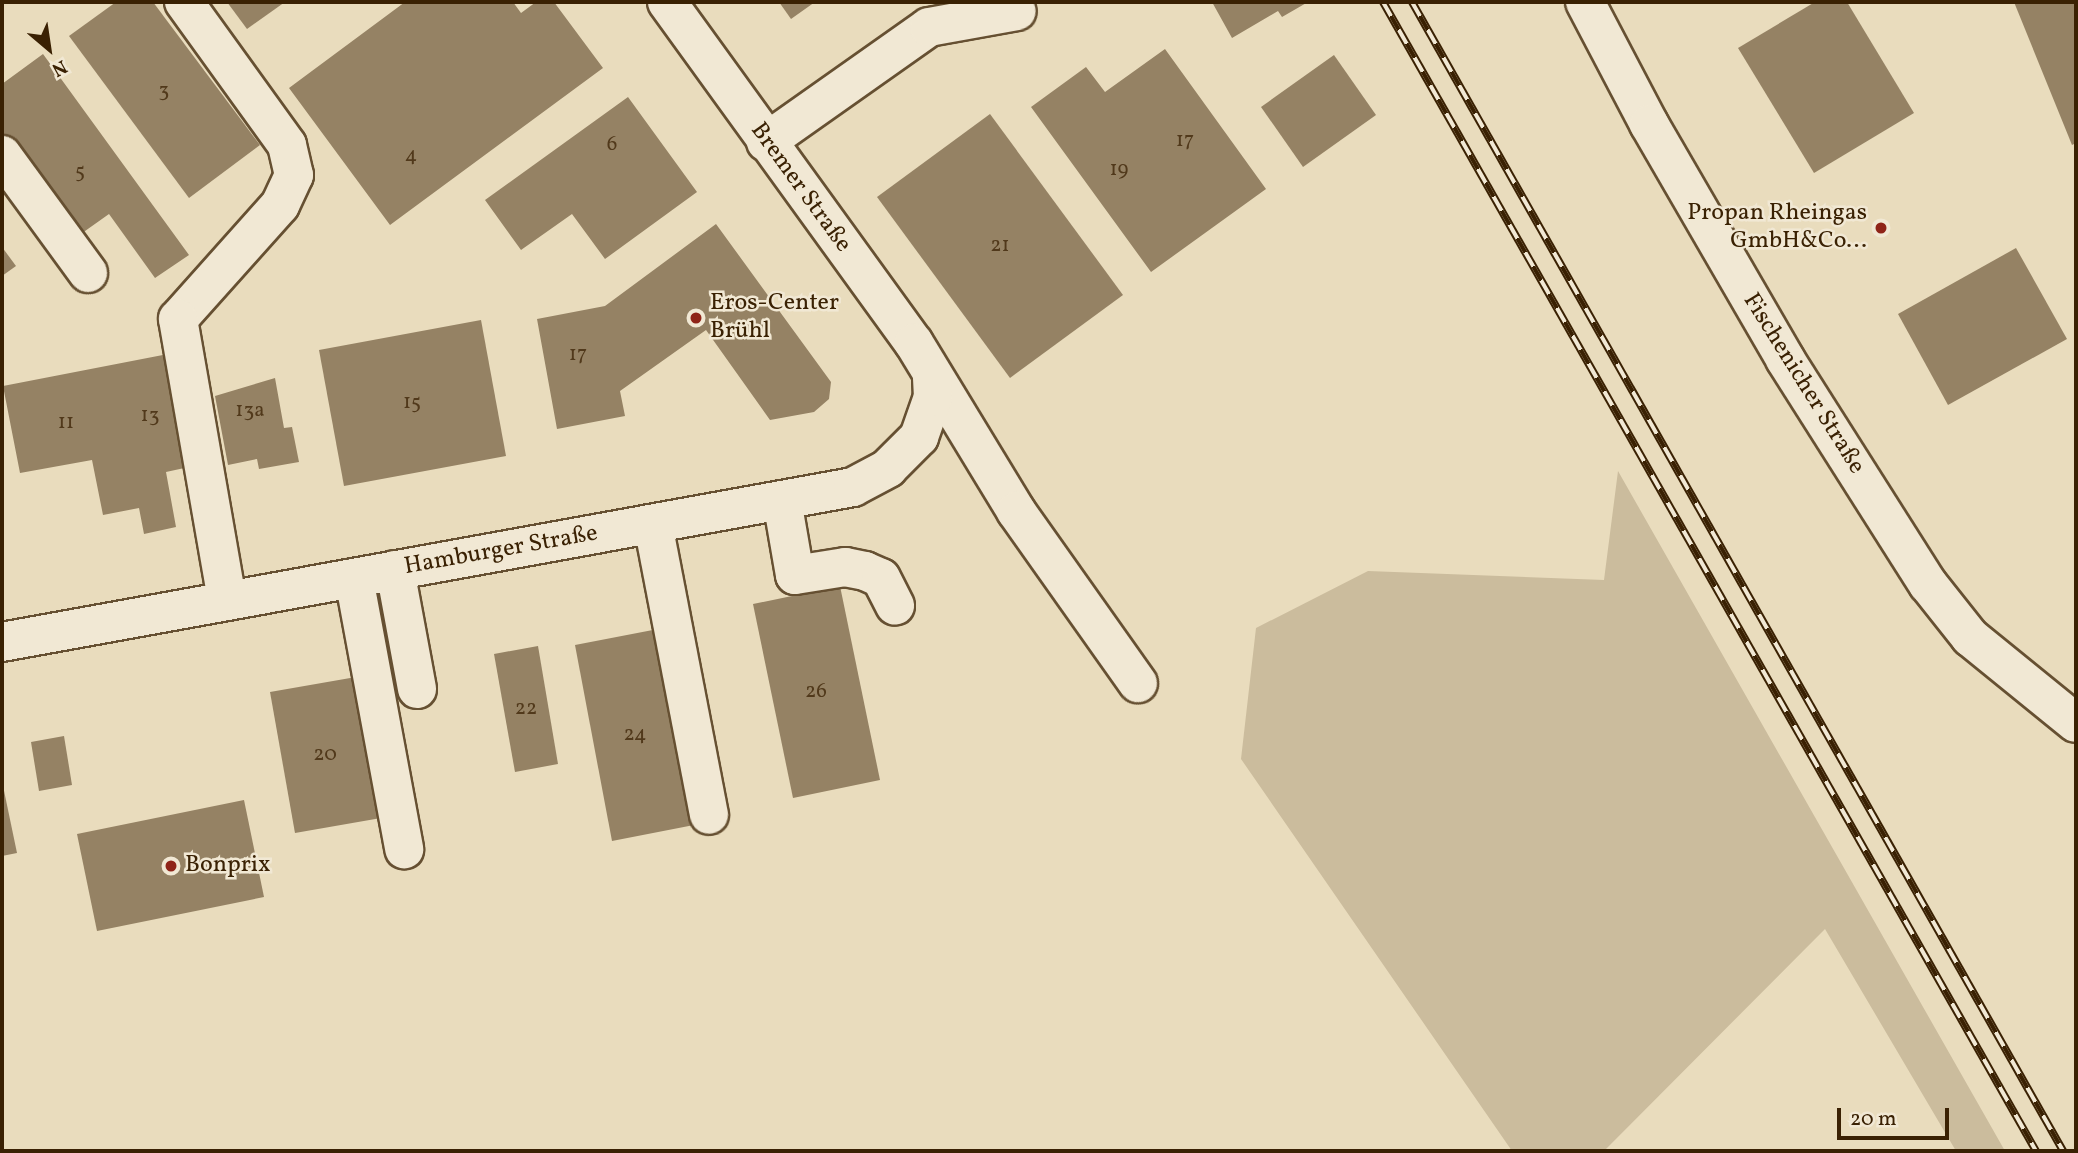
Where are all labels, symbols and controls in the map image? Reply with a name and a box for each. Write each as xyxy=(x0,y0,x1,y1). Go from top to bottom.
north arrow xyxy=(14,14,84,84)
text: N xyxy=(47,53,72,82)
house number: 3 xyxy=(159,78,169,104)
street label: Bremer Straße xyxy=(743,118,857,258)
house number: 17 xyxy=(1176,128,1194,154)
house number: 6 xyxy=(607,132,617,158)
house number: 4 xyxy=(405,143,417,169)
house number: 19 xyxy=(1109,157,1129,183)
house number: 5 xyxy=(75,159,85,185)
place label: Propan Rheingas GmbH&Co... xyxy=(1687,200,1867,256)
marker: Propan Rheingas GmbH&Co... xyxy=(1873,220,1889,236)
house number: 21 xyxy=(990,233,1010,259)
street label: Fischenicher Straße xyxy=(1736,288,1870,480)
place label: Eros-Center Brühl xyxy=(710,290,839,346)
marker: Eros-Center Brühl xyxy=(688,310,704,326)
house number: 17 xyxy=(569,342,587,368)
house number: 15 xyxy=(403,390,421,416)
house number: 13a xyxy=(235,398,265,424)
house number: 13 xyxy=(141,403,159,429)
house number: 11 xyxy=(58,410,74,436)
street label: Hamburger Straße xyxy=(402,520,600,582)
house number: 26 xyxy=(805,679,827,705)
house number: 22 xyxy=(515,696,537,722)
house number: 24 xyxy=(623,722,647,748)
house number: 20 xyxy=(313,742,337,768)
place label: Bonprix xyxy=(185,852,271,880)
marker: Bonprix xyxy=(163,858,179,874)
scale bar xyxy=(1840,1094,1952,1138)
text: 20 m xyxy=(1850,1105,1896,1134)

